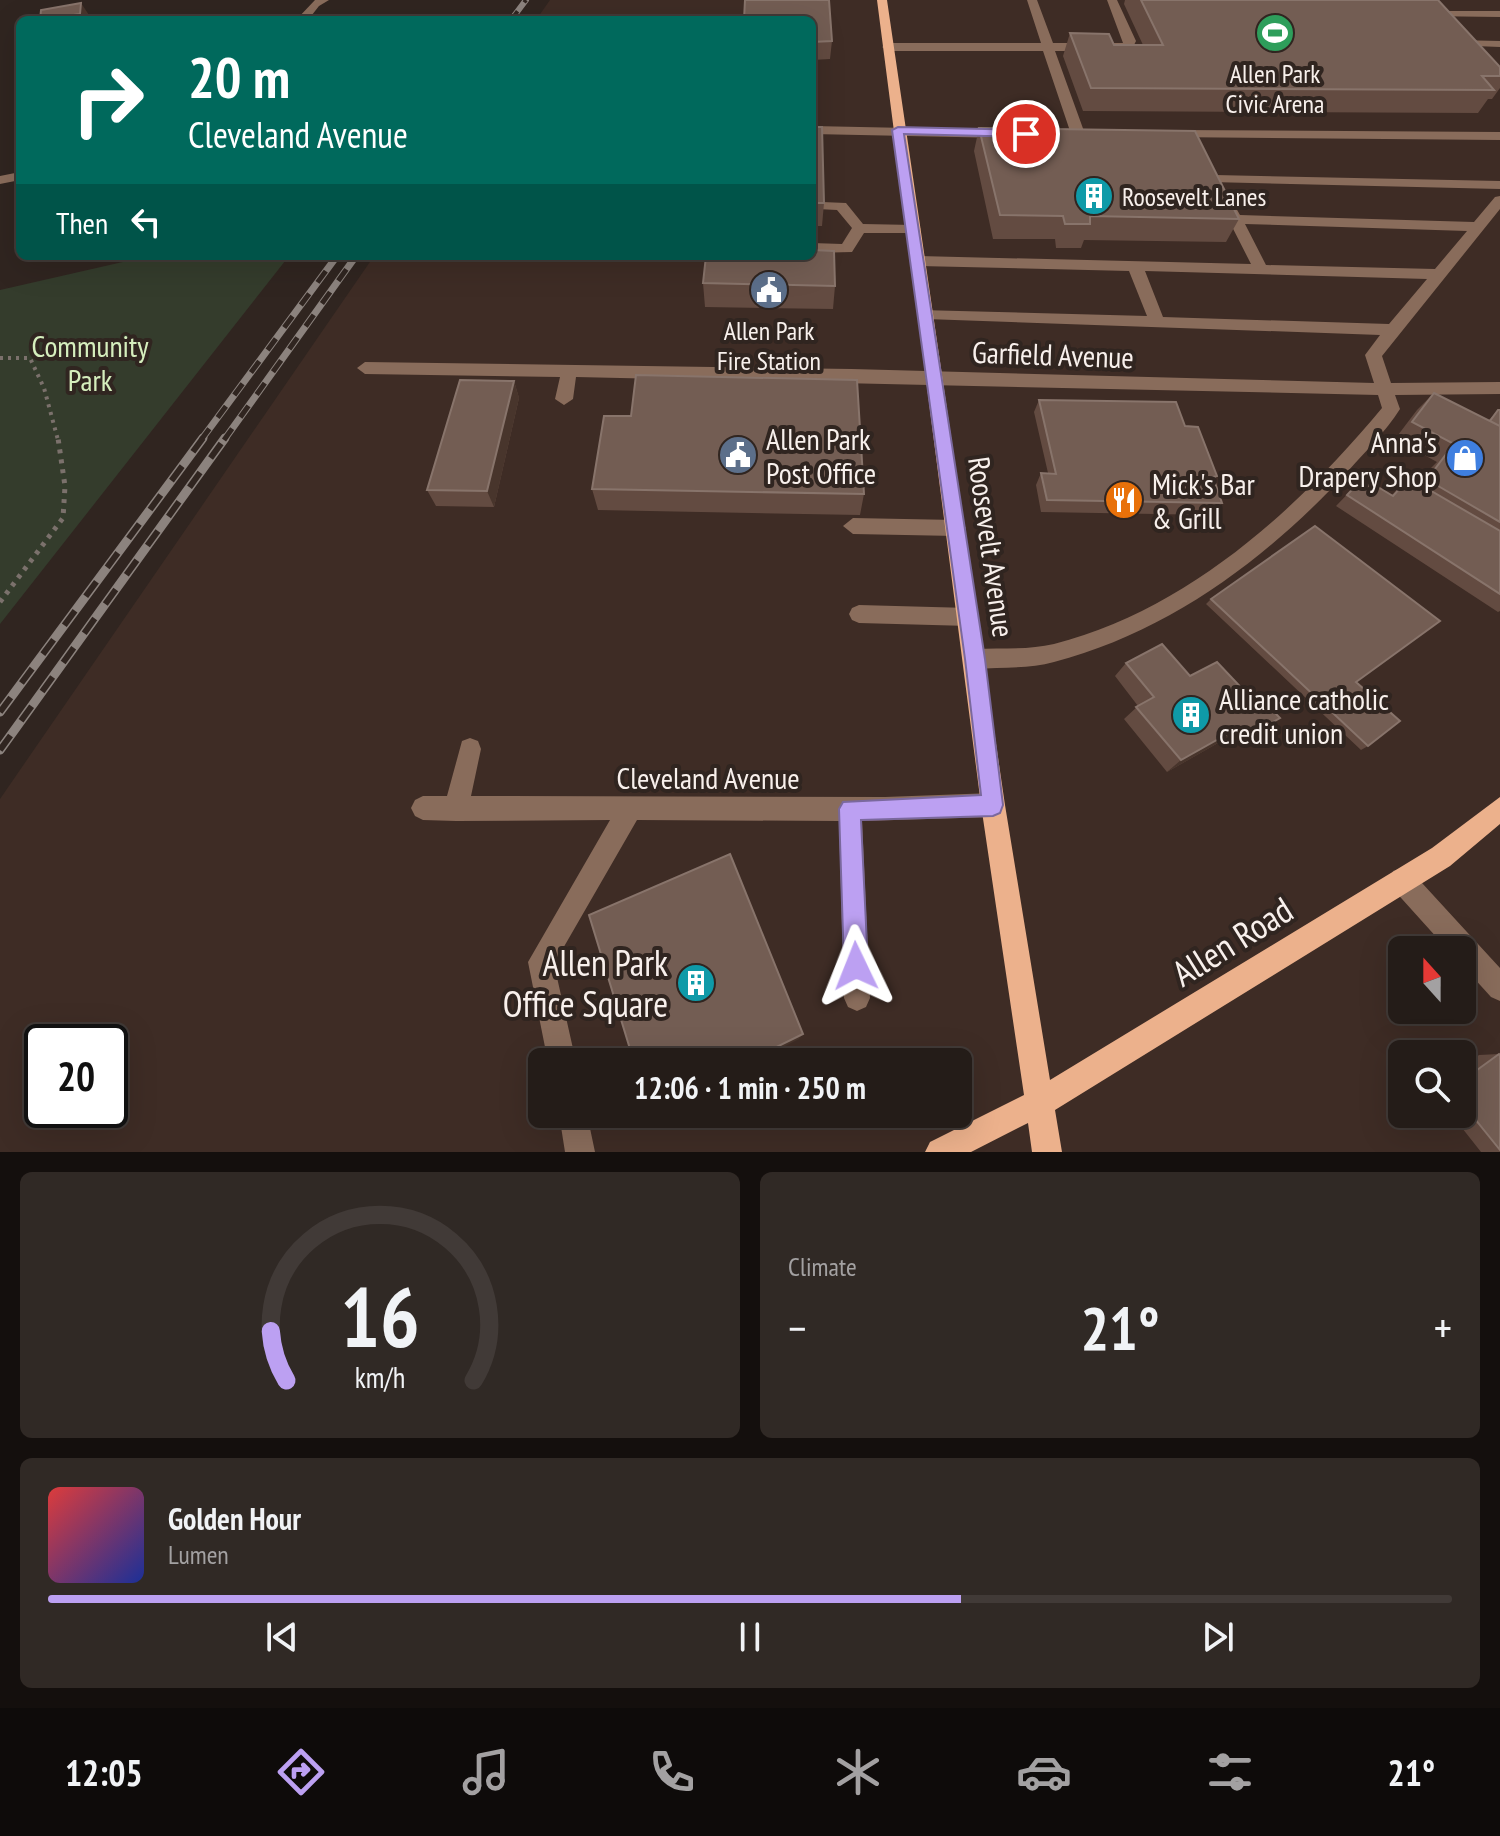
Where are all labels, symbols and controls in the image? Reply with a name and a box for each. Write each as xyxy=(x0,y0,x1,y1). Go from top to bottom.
sports icon: Allen Park Civic Arena xyxy=(1254,12,1296,54)
text: 20 m xyxy=(188,41,290,113)
icon: right xyxy=(56,48,160,152)
place label: Allen Park Civic Arena xyxy=(1226,57,1324,120)
pin xyxy=(992,100,1060,168)
text: Cleveland Avenue xyxy=(188,111,408,158)
icon: arrive xyxy=(1004,112,1048,156)
building icon: Roosevelt Lanes xyxy=(1073,175,1115,217)
place label: Roosevelt Lanes xyxy=(1122,180,1266,213)
icon: left xyxy=(124,200,168,244)
text: Then xyxy=(56,203,108,242)
public building icon: Allen Park Fire Station xyxy=(748,269,790,311)
place label: Allen Park Fire Station xyxy=(717,314,821,377)
park label: Community Park xyxy=(32,326,149,399)
street label: Garfield Avenue xyxy=(971,332,1135,376)
place label: Allen Park Post Office xyxy=(766,419,876,492)
place label: Anna's Drapery Shop xyxy=(1299,422,1437,495)
public building icon: Allen Park Post Office xyxy=(717,434,759,476)
shop icon: Anna's Drapery Shop xyxy=(1444,437,1486,479)
street label: Roosevelt Avenue xyxy=(960,454,1024,640)
place label: Mick's Bar & Grill xyxy=(1152,464,1255,537)
restaurant icon: Mick's Bar & Grill xyxy=(1103,479,1145,521)
place label: Alliance catholic credit union xyxy=(1219,679,1389,752)
building icon: Alliance catholic credit union xyxy=(1170,694,1212,736)
street label: Cleveland Avenue xyxy=(616,758,800,797)
street label: Allen Road xyxy=(1163,886,1301,996)
position arrow xyxy=(814,924,898,1008)
north arrow xyxy=(1388,936,1476,1024)
map controls xyxy=(1388,936,1476,1128)
place label: Allen Park Office Square xyxy=(503,939,668,1027)
building icon: Allen Park Office Square xyxy=(675,962,717,1004)
speed limit sign: 20 xyxy=(24,1024,128,1128)
button: search xyxy=(1388,1040,1476,1128)
text: 12:06 · 1 min · 250 m xyxy=(634,1068,866,1107)
text: Climate xyxy=(788,1250,857,1283)
text: 16 xyxy=(340,1262,420,1370)
text: 21° xyxy=(1080,1289,1160,1367)
text: − xyxy=(788,1299,806,1356)
text: + xyxy=(1434,1299,1452,1356)
text: km/h xyxy=(355,1359,405,1396)
text: Golden Hour xyxy=(168,1499,301,1538)
text: Lumen xyxy=(168,1538,229,1571)
icon: previous xyxy=(260,1615,304,1659)
icon: pause xyxy=(728,1615,772,1659)
icon: next xyxy=(1196,1615,1240,1659)
icon: directions xyxy=(273,1744,329,1800)
icon: music xyxy=(458,1744,514,1800)
icon: phone xyxy=(644,1744,700,1800)
icon: climate xyxy=(830,1744,886,1800)
icon: car xyxy=(1016,1744,1072,1800)
icon: filters xyxy=(1202,1744,1258,1800)
text: 12:05 xyxy=(65,1749,143,1796)
text: 21° xyxy=(1387,1749,1435,1796)

